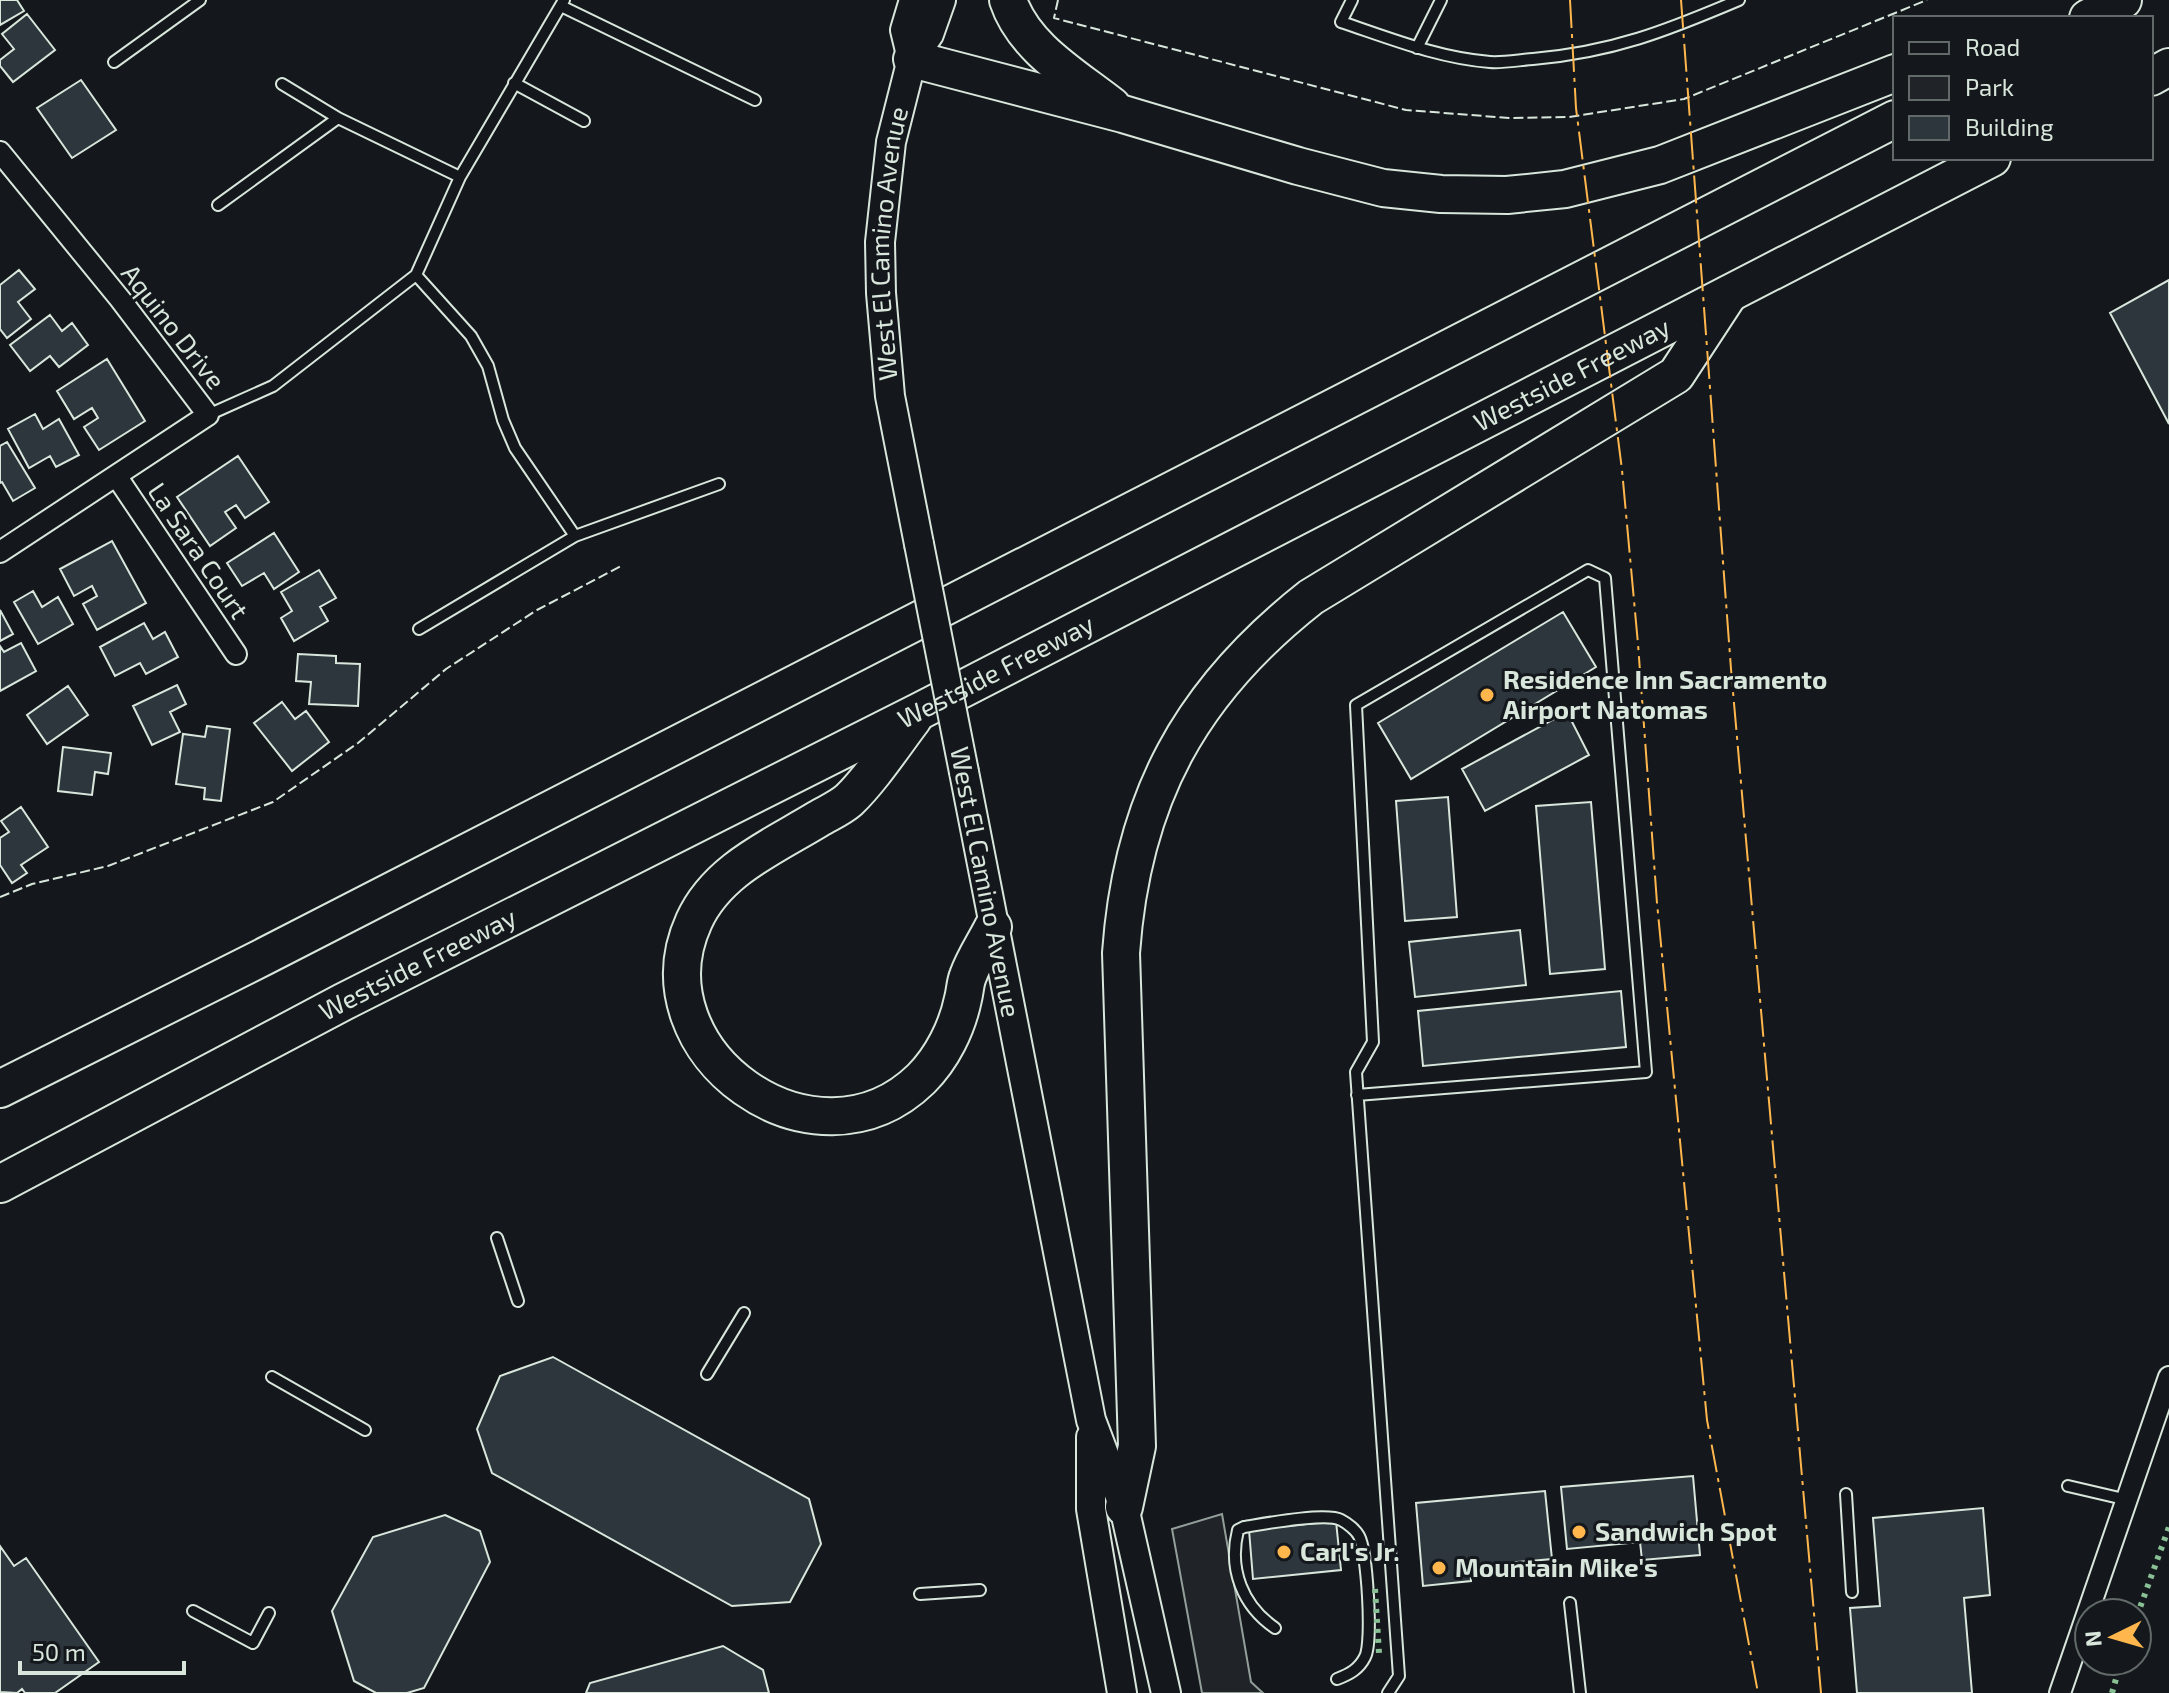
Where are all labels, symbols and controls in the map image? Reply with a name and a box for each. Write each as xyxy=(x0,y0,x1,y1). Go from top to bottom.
legend xyxy=(1893,16,2153,160)
text: Road xyxy=(1965,32,2020,61)
text: Park xyxy=(1965,72,2014,101)
street label: West El Camino Avenue xyxy=(863,103,913,382)
text: Building xyxy=(1965,112,2054,141)
street label: Aquino Drive xyxy=(116,258,232,395)
street label: Westside Freeway xyxy=(1468,310,1675,437)
street label: La Sara Court xyxy=(142,476,256,624)
street label: Westside Freeway xyxy=(892,607,1099,734)
place label: Residence Inn Sacramento Airport Natomas xyxy=(1503,663,1827,724)
marker: Residence Inn Sacramento Airport Natomas xyxy=(1478,686,1496,704)
street label: West El Camino Avenue xyxy=(945,744,1028,1020)
street label: Westside Freeway xyxy=(313,900,521,1026)
place label: Sandwich Spot xyxy=(1595,1515,1777,1546)
marker: Sandwich Spot xyxy=(1570,1523,1588,1541)
place label: Carl's Jr. xyxy=(1300,1535,1399,1566)
marker: Carl's Jr. xyxy=(1275,1543,1293,1561)
place label: Mountain Mike's xyxy=(1455,1551,1658,1582)
marker: Mountain Mike's xyxy=(1430,1559,1448,1577)
north arrow xyxy=(2073,1597,2153,1677)
scale bar xyxy=(20,1625,184,1675)
text: N xyxy=(2078,1630,2106,1648)
text: 50 m xyxy=(32,1637,86,1666)

